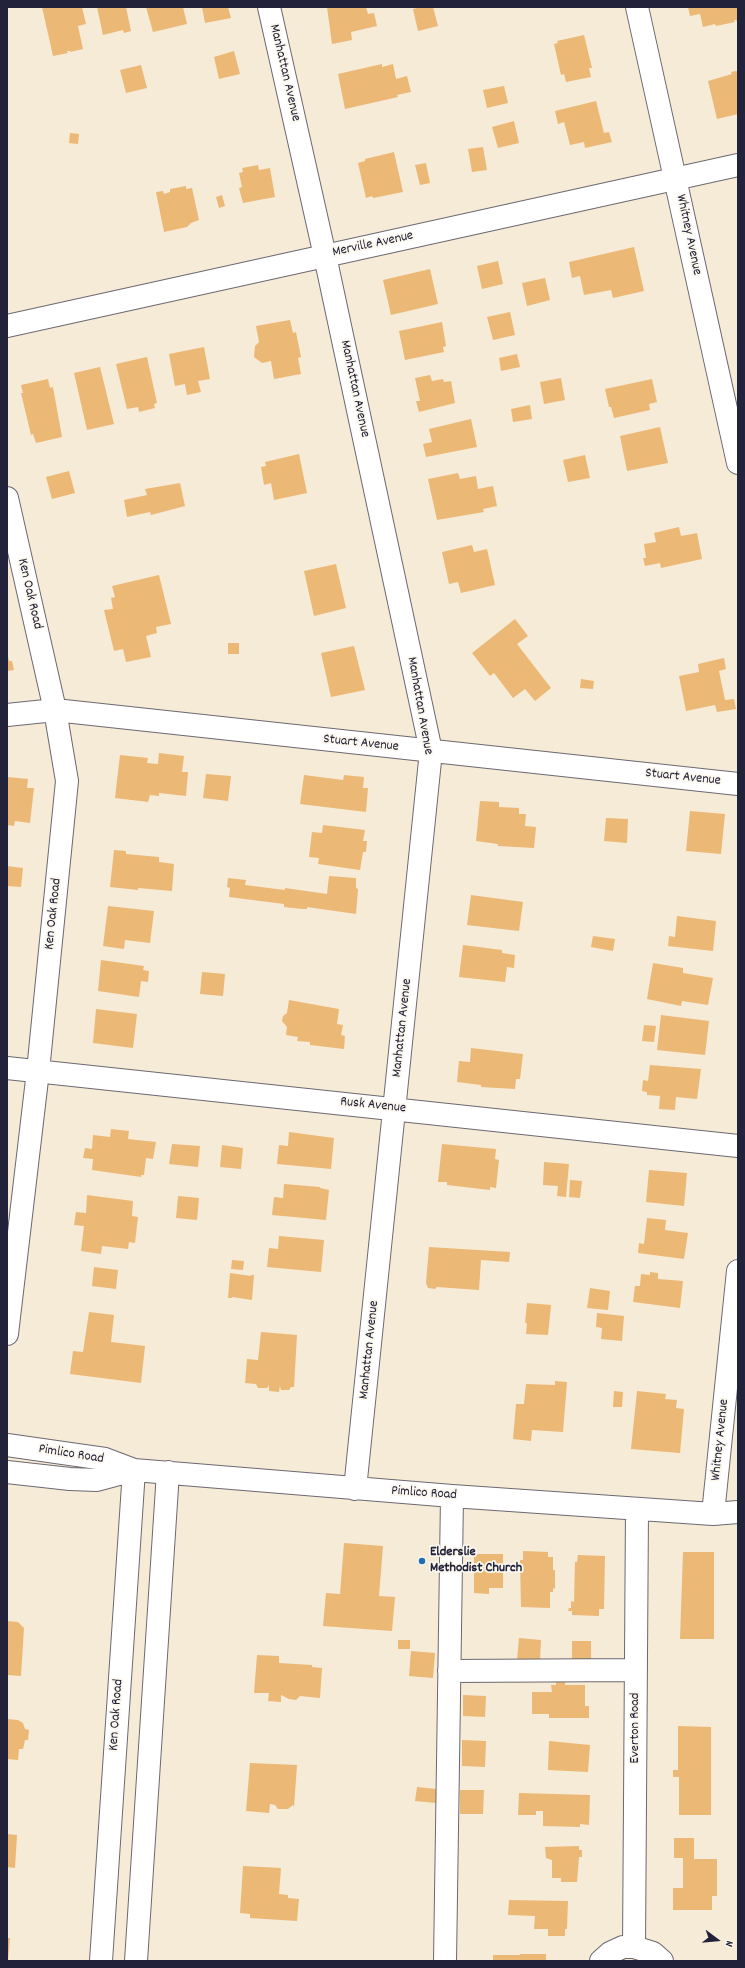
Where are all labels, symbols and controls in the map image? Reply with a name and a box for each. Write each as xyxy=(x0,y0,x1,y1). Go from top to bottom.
street label: Manhattan Avenue xyxy=(265,23,303,123)
street label: Whitney Avenue xyxy=(671,193,705,277)
street label: Merville Avenue xyxy=(331,228,415,262)
street label: Manhattan Avenue xyxy=(335,339,373,439)
street label: Ken Oak Road xyxy=(13,557,45,631)
street label: Manhattan Avenue xyxy=(402,656,436,756)
street label: Stuart Avenue xyxy=(322,732,400,756)
street label: Stuart Avenue xyxy=(644,766,722,790)
street label: Ken Oak Road xyxy=(42,877,66,951)
street label: Manhattan Avenue xyxy=(389,978,417,1078)
street label: Rusk Avenue xyxy=(339,1094,407,1118)
street label: Manhattan Avenue xyxy=(356,1300,384,1400)
street label: Whitney Avenue xyxy=(708,1398,734,1482)
street label: Pimlico Road xyxy=(37,1442,105,1468)
street label: Pimlico Road xyxy=(391,1483,457,1505)
place label: Elderslie Methodist Church xyxy=(430,1545,522,1578)
marker: Elderslie Methodist Church xyxy=(417,1556,427,1566)
street label: Ken Oak Road xyxy=(106,1678,128,1752)
street label: Everton Road xyxy=(628,1693,644,1763)
north arrow xyxy=(697,1920,737,1960)
text: N xyxy=(720,1938,737,1948)

